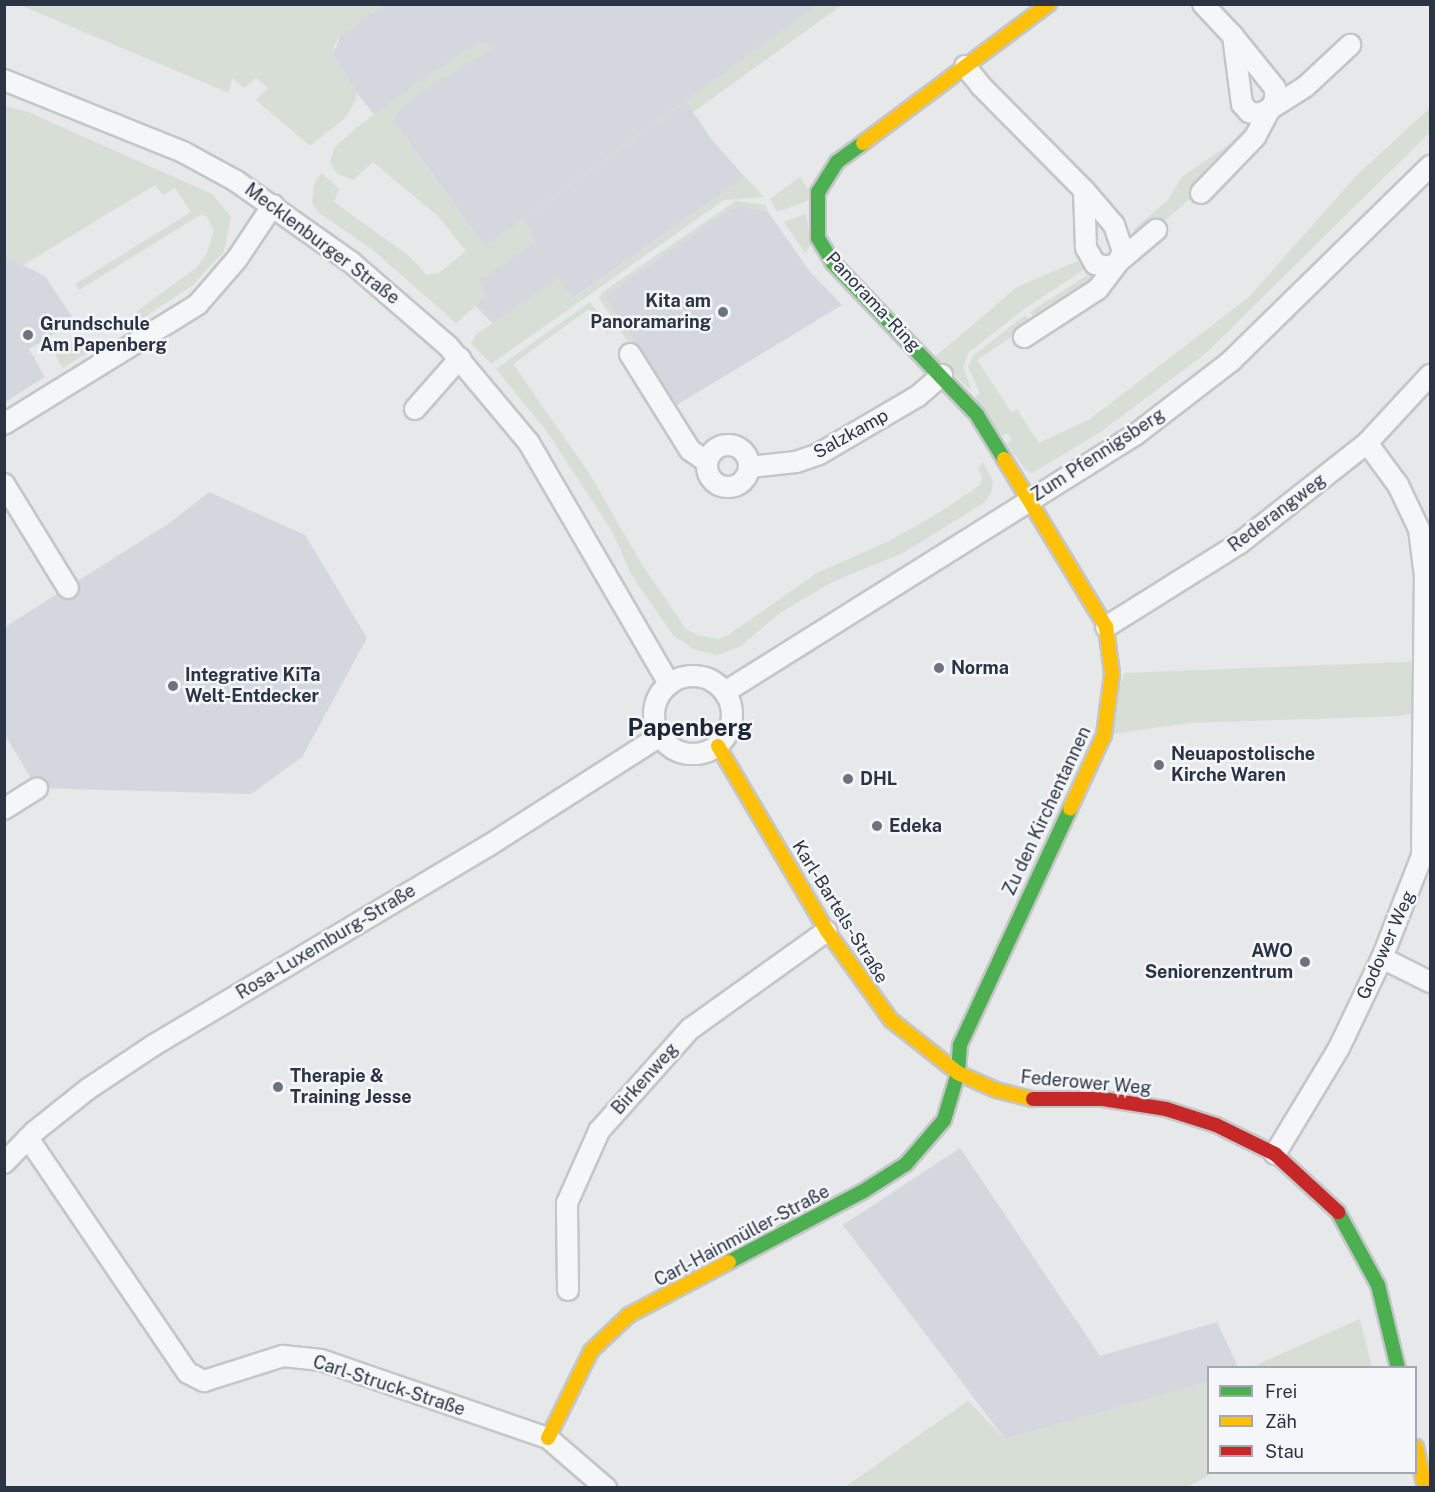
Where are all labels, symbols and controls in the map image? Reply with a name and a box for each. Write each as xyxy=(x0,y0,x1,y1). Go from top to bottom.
street label: Mecklenburger Straße xyxy=(240,179,404,309)
street label: Panorama-Ring xyxy=(821,247,925,357)
place label: Kita am Panoramaring xyxy=(590,291,711,334)
marker: Kita am Panoramaring xyxy=(716,305,730,319)
place label: Grundschule Am Papenberg xyxy=(40,314,167,356)
marker: Grundschule Am Papenberg xyxy=(21,328,35,342)
street label: Zum Pfennigsberg xyxy=(1027,404,1169,506)
street label: Salzkamp xyxy=(810,405,892,463)
street label: Rederangweg xyxy=(1224,469,1330,557)
place label: Norma xyxy=(951,657,1009,679)
marker: Norma xyxy=(932,661,946,675)
place label: Integrative KiTa Welt-Entdecker xyxy=(185,665,320,708)
marker: Integrative KiTa Welt-Entdecker xyxy=(166,679,180,693)
district label: Papenberg xyxy=(628,714,752,742)
street label: Zu den Kirchentannen xyxy=(998,723,1096,899)
place label: Neuapostolische Kirche Waren xyxy=(1171,744,1315,786)
marker: Neuapostolische Kirche Waren xyxy=(1152,758,1166,772)
place label: DHL xyxy=(860,768,897,790)
marker: DHL xyxy=(841,772,855,786)
place label: Edeka xyxy=(889,815,942,837)
marker: Edeka xyxy=(870,819,884,833)
street label: Karl-Bartels-Straße xyxy=(787,837,893,987)
street label: Rosa-Luxemburg-Straße xyxy=(232,880,420,1004)
street label: Godower Weg xyxy=(1352,887,1420,1003)
place label: AWO Seniorenzentrum xyxy=(1145,941,1293,984)
marker: AWO Seniorenzentrum xyxy=(1298,955,1312,969)
street label: Birkenweg xyxy=(607,1039,683,1119)
place label: Therapie & Training Jesse xyxy=(290,1066,412,1108)
street label: Federower Weg xyxy=(1019,1067,1153,1099)
marker: Therapie & Training Jesse xyxy=(271,1080,285,1094)
street label: Carl-Hainmüller-Straße xyxy=(651,1181,833,1291)
street label: Carl-Struck-Straße xyxy=(310,1351,468,1421)
legend xyxy=(1207,1366,1417,1474)
text: Frei xyxy=(1265,1381,1297,1402)
text: Zäh xyxy=(1265,1411,1297,1432)
text: Stau xyxy=(1265,1441,1304,1462)

